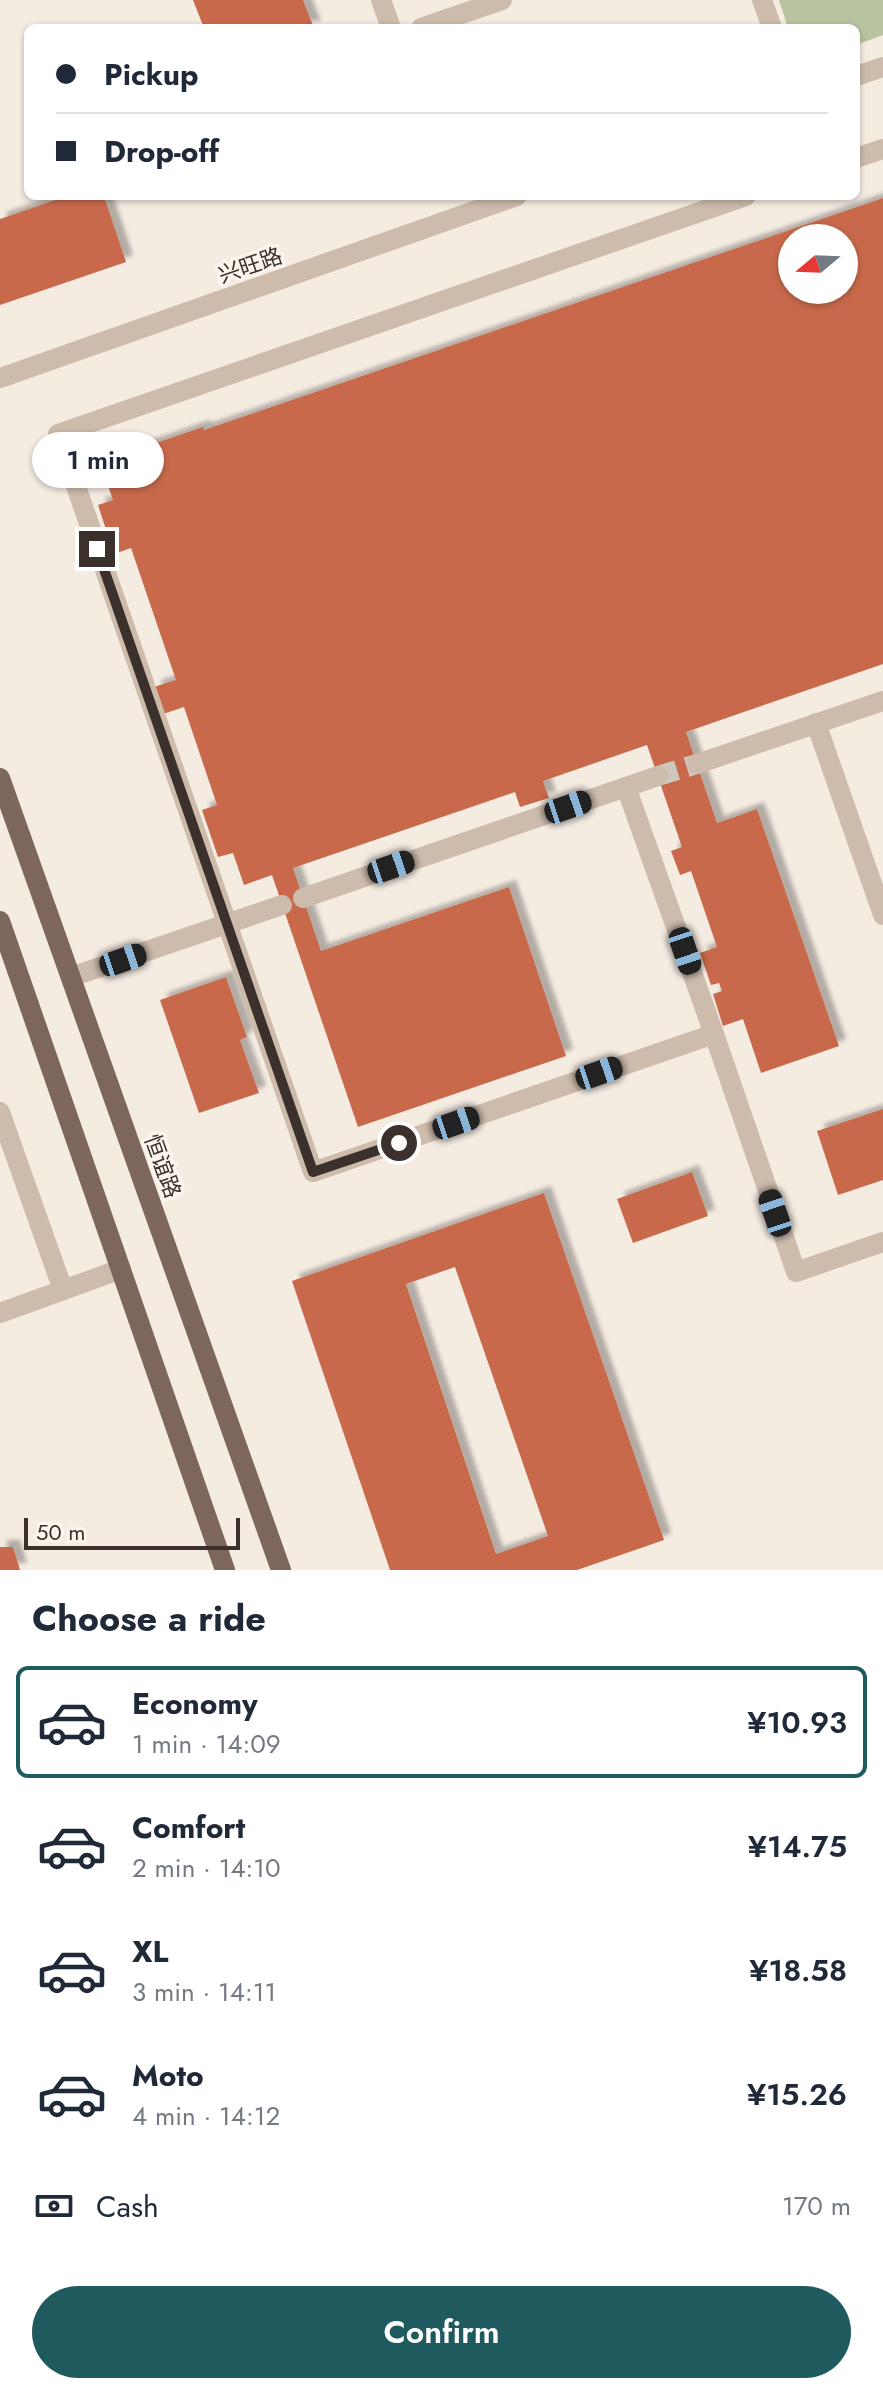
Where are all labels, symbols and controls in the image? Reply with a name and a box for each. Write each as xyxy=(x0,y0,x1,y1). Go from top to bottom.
text: Pickup xyxy=(104,53,199,96)
text: Drop-off xyxy=(104,130,219,173)
north arrow xyxy=(778,224,858,304)
map controls xyxy=(778,224,858,304)
street label: 兴旺路 xyxy=(214,239,286,291)
callout: 1 min xyxy=(31,433,163,489)
text: 1 min xyxy=(66,441,130,479)
route end xyxy=(79,531,115,567)
car xyxy=(541,788,595,826)
car xyxy=(364,848,418,886)
car xyxy=(666,924,704,978)
car xyxy=(96,941,150,979)
car xyxy=(572,1054,626,1092)
car xyxy=(429,1104,483,1142)
route start xyxy=(381,1125,417,1161)
street label: 恒谊路 xyxy=(137,1130,189,1202)
car xyxy=(756,1186,794,1240)
scale bar xyxy=(24,1514,240,1550)
text: 50 m xyxy=(36,1516,85,1548)
text: Choose a ride xyxy=(32,1592,266,1644)
text: Economy xyxy=(132,1682,258,1725)
icon: car xyxy=(36,1686,108,1758)
text: ¥10.93 xyxy=(747,1701,847,1744)
text: 1 min · 14:09 xyxy=(132,1725,281,1763)
text: Comfort xyxy=(132,1806,245,1849)
icon: car xyxy=(36,1810,108,1882)
text: ¥14.75 xyxy=(748,1825,847,1868)
text: 2 min · 14:10 xyxy=(132,1849,281,1887)
text: XL xyxy=(132,1930,168,1973)
icon: car xyxy=(36,1934,108,2006)
text: ¥18.58 xyxy=(749,1949,847,1992)
text: 3 min · 14:11 xyxy=(132,1973,276,2011)
text: Moto xyxy=(132,2054,204,2097)
icon: car xyxy=(36,2058,108,2130)
text: ¥15.26 xyxy=(747,2073,847,2116)
text: 4 min · 14:12 xyxy=(132,2097,280,2135)
icon: cash xyxy=(32,2184,76,2228)
text: Cash xyxy=(96,2185,159,2228)
text: 170 m xyxy=(782,2187,851,2225)
button: Confirm xyxy=(32,2286,851,2378)

